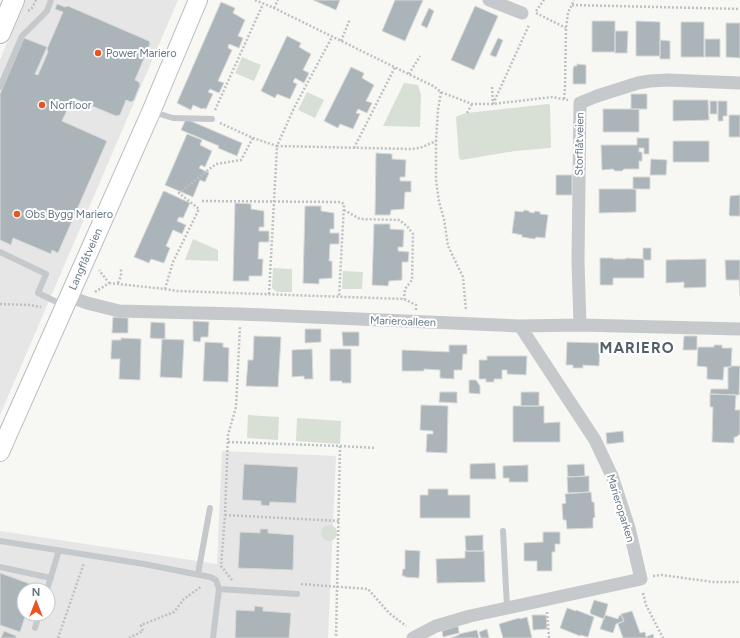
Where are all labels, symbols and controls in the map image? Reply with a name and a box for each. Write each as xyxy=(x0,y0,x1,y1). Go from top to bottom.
place label: Power Mariero xyxy=(106,47,177,60)
marker: Power Mariero xyxy=(93,48,103,58)
place label: Norfloor xyxy=(50,99,92,112)
marker: Norfloor xyxy=(37,100,47,110)
street label: Storflåtveien xyxy=(572,112,587,176)
place label: Obs Bygg Mariero xyxy=(25,208,113,221)
marker: Obs Bygg Mariero xyxy=(12,209,22,219)
street label: Langflåtveien xyxy=(66,226,105,292)
street label: Marieroalleen xyxy=(370,314,436,329)
district label: MARIERO xyxy=(600,339,674,357)
street label: Marieroparken xyxy=(604,473,637,544)
north arrow xyxy=(16,582,56,622)
text: N xyxy=(32,586,40,599)

